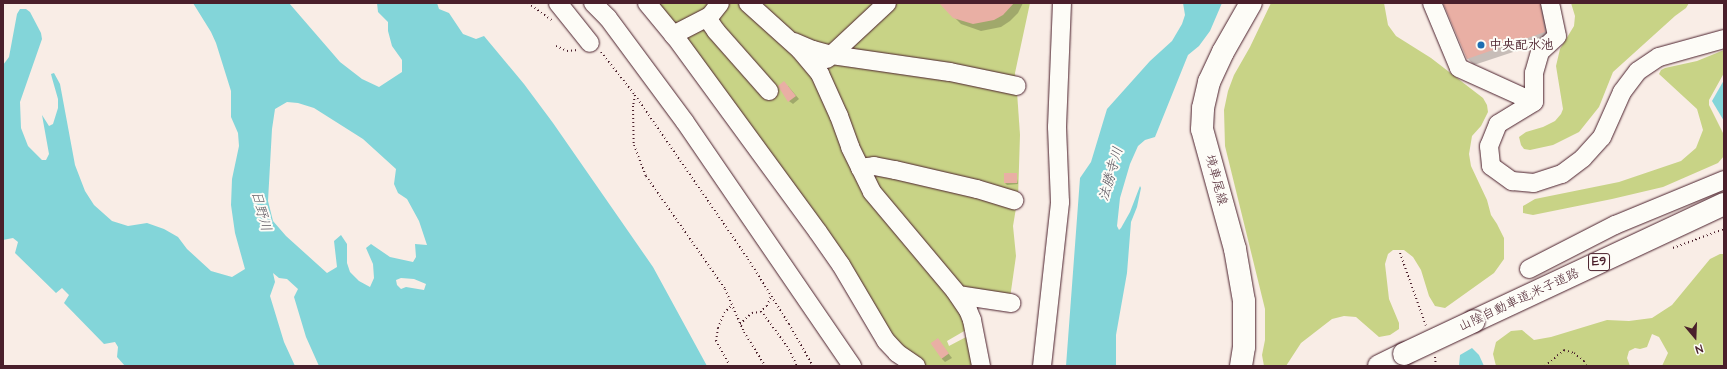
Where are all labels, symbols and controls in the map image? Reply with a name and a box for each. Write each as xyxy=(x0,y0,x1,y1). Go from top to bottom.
place label: 中央配水池 xyxy=(1489,37,1554,53)
marker: 中央配水池 xyxy=(1476,40,1486,50)
water label: 法勝寺川 xyxy=(1095,145,1127,203)
street label: 境車尾線 xyxy=(1202,153,1230,207)
water label: 日野川 xyxy=(247,189,275,233)
road number: E9 xyxy=(1588,252,1610,272)
street label: 山陰自動車道;米子道路 xyxy=(1456,265,1582,335)
north arrow xyxy=(1675,317,1715,357)
text: N xyxy=(1693,341,1705,357)

